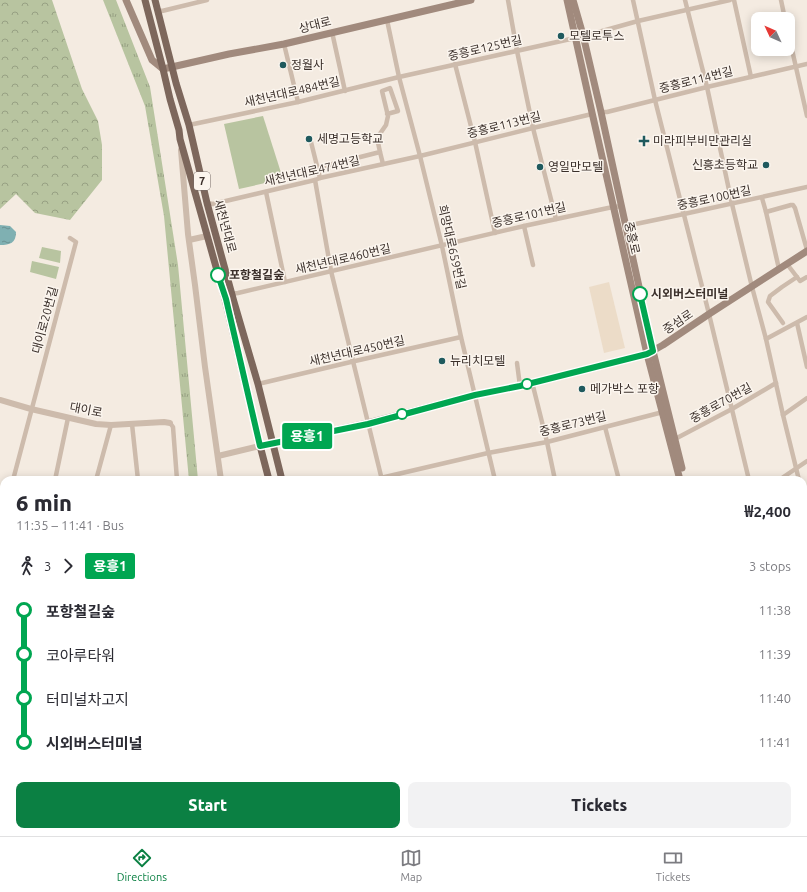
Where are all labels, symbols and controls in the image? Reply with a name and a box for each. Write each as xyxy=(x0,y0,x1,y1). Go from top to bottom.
north arrow xyxy=(751,12,795,56)
map controls xyxy=(751,12,795,56)
street label: 상대로 xyxy=(297,14,333,35)
place label: 모텔로투스 xyxy=(569,29,624,42)
marker: 모텔로투스 xyxy=(556,31,566,41)
street label: 중흥로125번길 xyxy=(447,33,523,62)
place label: 정월사 xyxy=(291,58,324,71)
marker: 정월사 xyxy=(278,60,288,70)
street label: 중흥로114번길 xyxy=(658,64,734,95)
street label: 새천년대로484번길 xyxy=(243,74,341,109)
street label: 중흥로113번길 xyxy=(466,109,542,140)
place label: 세명고등학교 xyxy=(317,132,383,145)
marker: 세명고등학교 xyxy=(304,134,314,144)
place label: 미라피부비만관리실 xyxy=(653,134,752,147)
marker: 미라피부비만관리실 xyxy=(638,135,650,147)
street label: 새천년대로474번길 xyxy=(263,153,361,188)
place label: 신흥초등학교 xyxy=(692,158,758,171)
place label: 영일만모텔 xyxy=(548,160,603,173)
marker: 신흥초등학교 xyxy=(761,160,771,170)
marker: 영일만모텔 xyxy=(535,162,545,172)
road number: 7 xyxy=(194,172,210,190)
street label: 중흥로100번길 xyxy=(676,183,752,212)
street label: 새천년대로 xyxy=(212,198,239,254)
street label: 중흥로101번길 xyxy=(491,200,567,229)
street label: 희망대로659번길 xyxy=(436,203,469,291)
street label: 중흥로 xyxy=(622,220,643,255)
street label: 새천년대로460번길 xyxy=(294,241,392,276)
marker: 포항철길숲 xyxy=(210,267,226,283)
place label: 포항철길숲 xyxy=(229,268,284,281)
street label: 대이로20번길 xyxy=(29,285,60,355)
marker: 시외버스터미널 xyxy=(632,286,648,302)
place label: 시외버스터미널 xyxy=(651,287,728,300)
street label: 중섬로 xyxy=(660,307,695,336)
street label: 새천년대로450번길 xyxy=(308,333,406,368)
place label: 뉴리치모텔 xyxy=(450,354,505,367)
marker: 뉴리치모텔 xyxy=(437,356,447,366)
unlabelled marker xyxy=(521,378,533,390)
street label: 중흥로70번길 xyxy=(688,380,754,425)
place label: 메가박스 포항 xyxy=(590,382,659,395)
marker: 메가박스 포항 xyxy=(577,384,587,394)
street label: 대이로 xyxy=(69,400,104,419)
unlabelled marker xyxy=(396,408,408,420)
street label: 중흥로73번길 xyxy=(538,409,608,438)
line badge: 용흥1 xyxy=(284,423,330,449)
text: 용흥1 xyxy=(290,428,324,444)
text: 6 min xyxy=(16,490,72,515)
text: ₩2,400 xyxy=(745,503,791,520)
text: 11:35 – 11:41 · Bus xyxy=(16,518,124,532)
icon: walk xyxy=(16,555,38,577)
icon: forward xyxy=(57,555,79,577)
text: 용흥1 xyxy=(93,558,127,574)
text: 3 xyxy=(44,559,51,573)
text: 3 stops xyxy=(749,559,791,573)
text: 포항철길숲 xyxy=(46,603,115,620)
text: 11:38 xyxy=(758,603,791,617)
text: 코아루타워 xyxy=(46,647,115,664)
text: 11:39 xyxy=(758,647,791,661)
text: 터미널차고지 xyxy=(46,691,129,708)
text: 11:40 xyxy=(758,691,791,705)
text: 시외버스터미널 xyxy=(46,735,143,752)
text: 11:41 xyxy=(758,735,791,749)
button: Start xyxy=(16,782,400,828)
button: Tickets xyxy=(408,782,791,828)
tab: Directions xyxy=(117,847,167,883)
tab: Map xyxy=(400,847,422,883)
tab: Tickets xyxy=(656,847,690,883)

